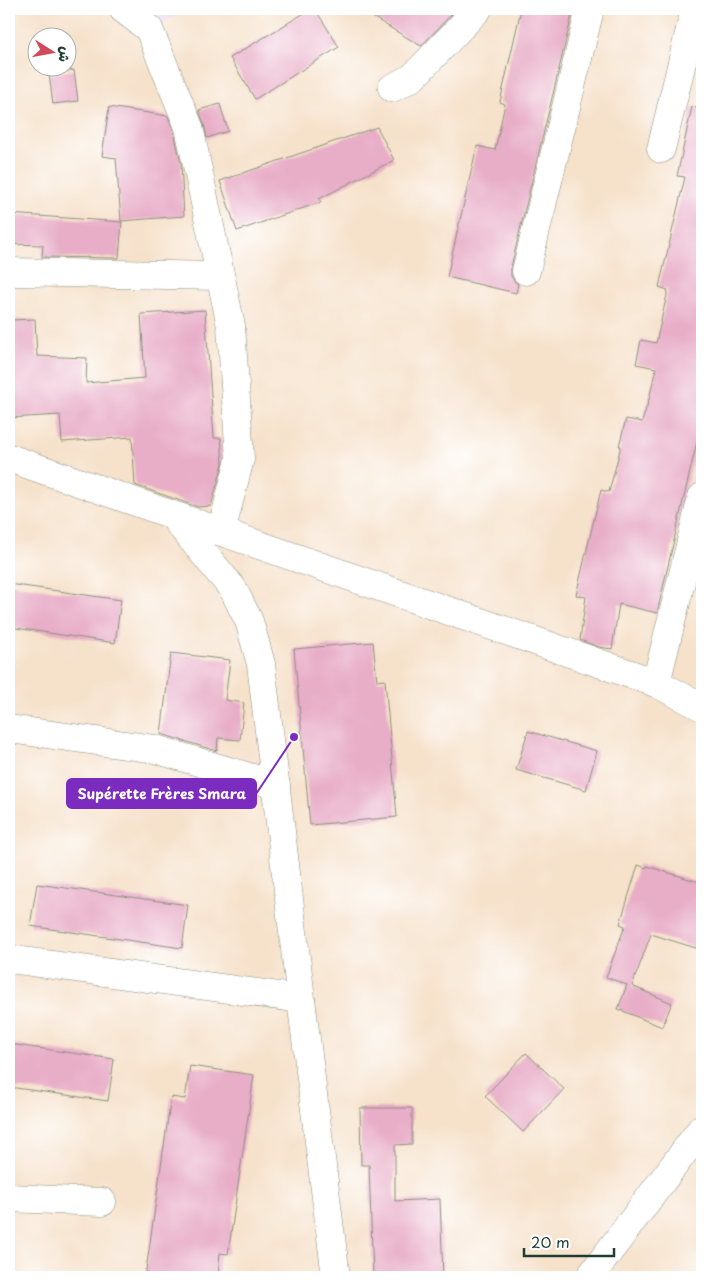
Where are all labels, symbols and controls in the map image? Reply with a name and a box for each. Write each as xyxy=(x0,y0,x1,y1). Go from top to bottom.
north arrow xyxy=(28,28,78,78)
text: ش xyxy=(53,45,77,64)
callout: Supérette Frères Smara xyxy=(67,779,256,808)
text: Supérette Frères Smara xyxy=(78,783,246,804)
scale bar xyxy=(524,1226,614,1258)
text: 20 m xyxy=(531,1230,570,1253)

